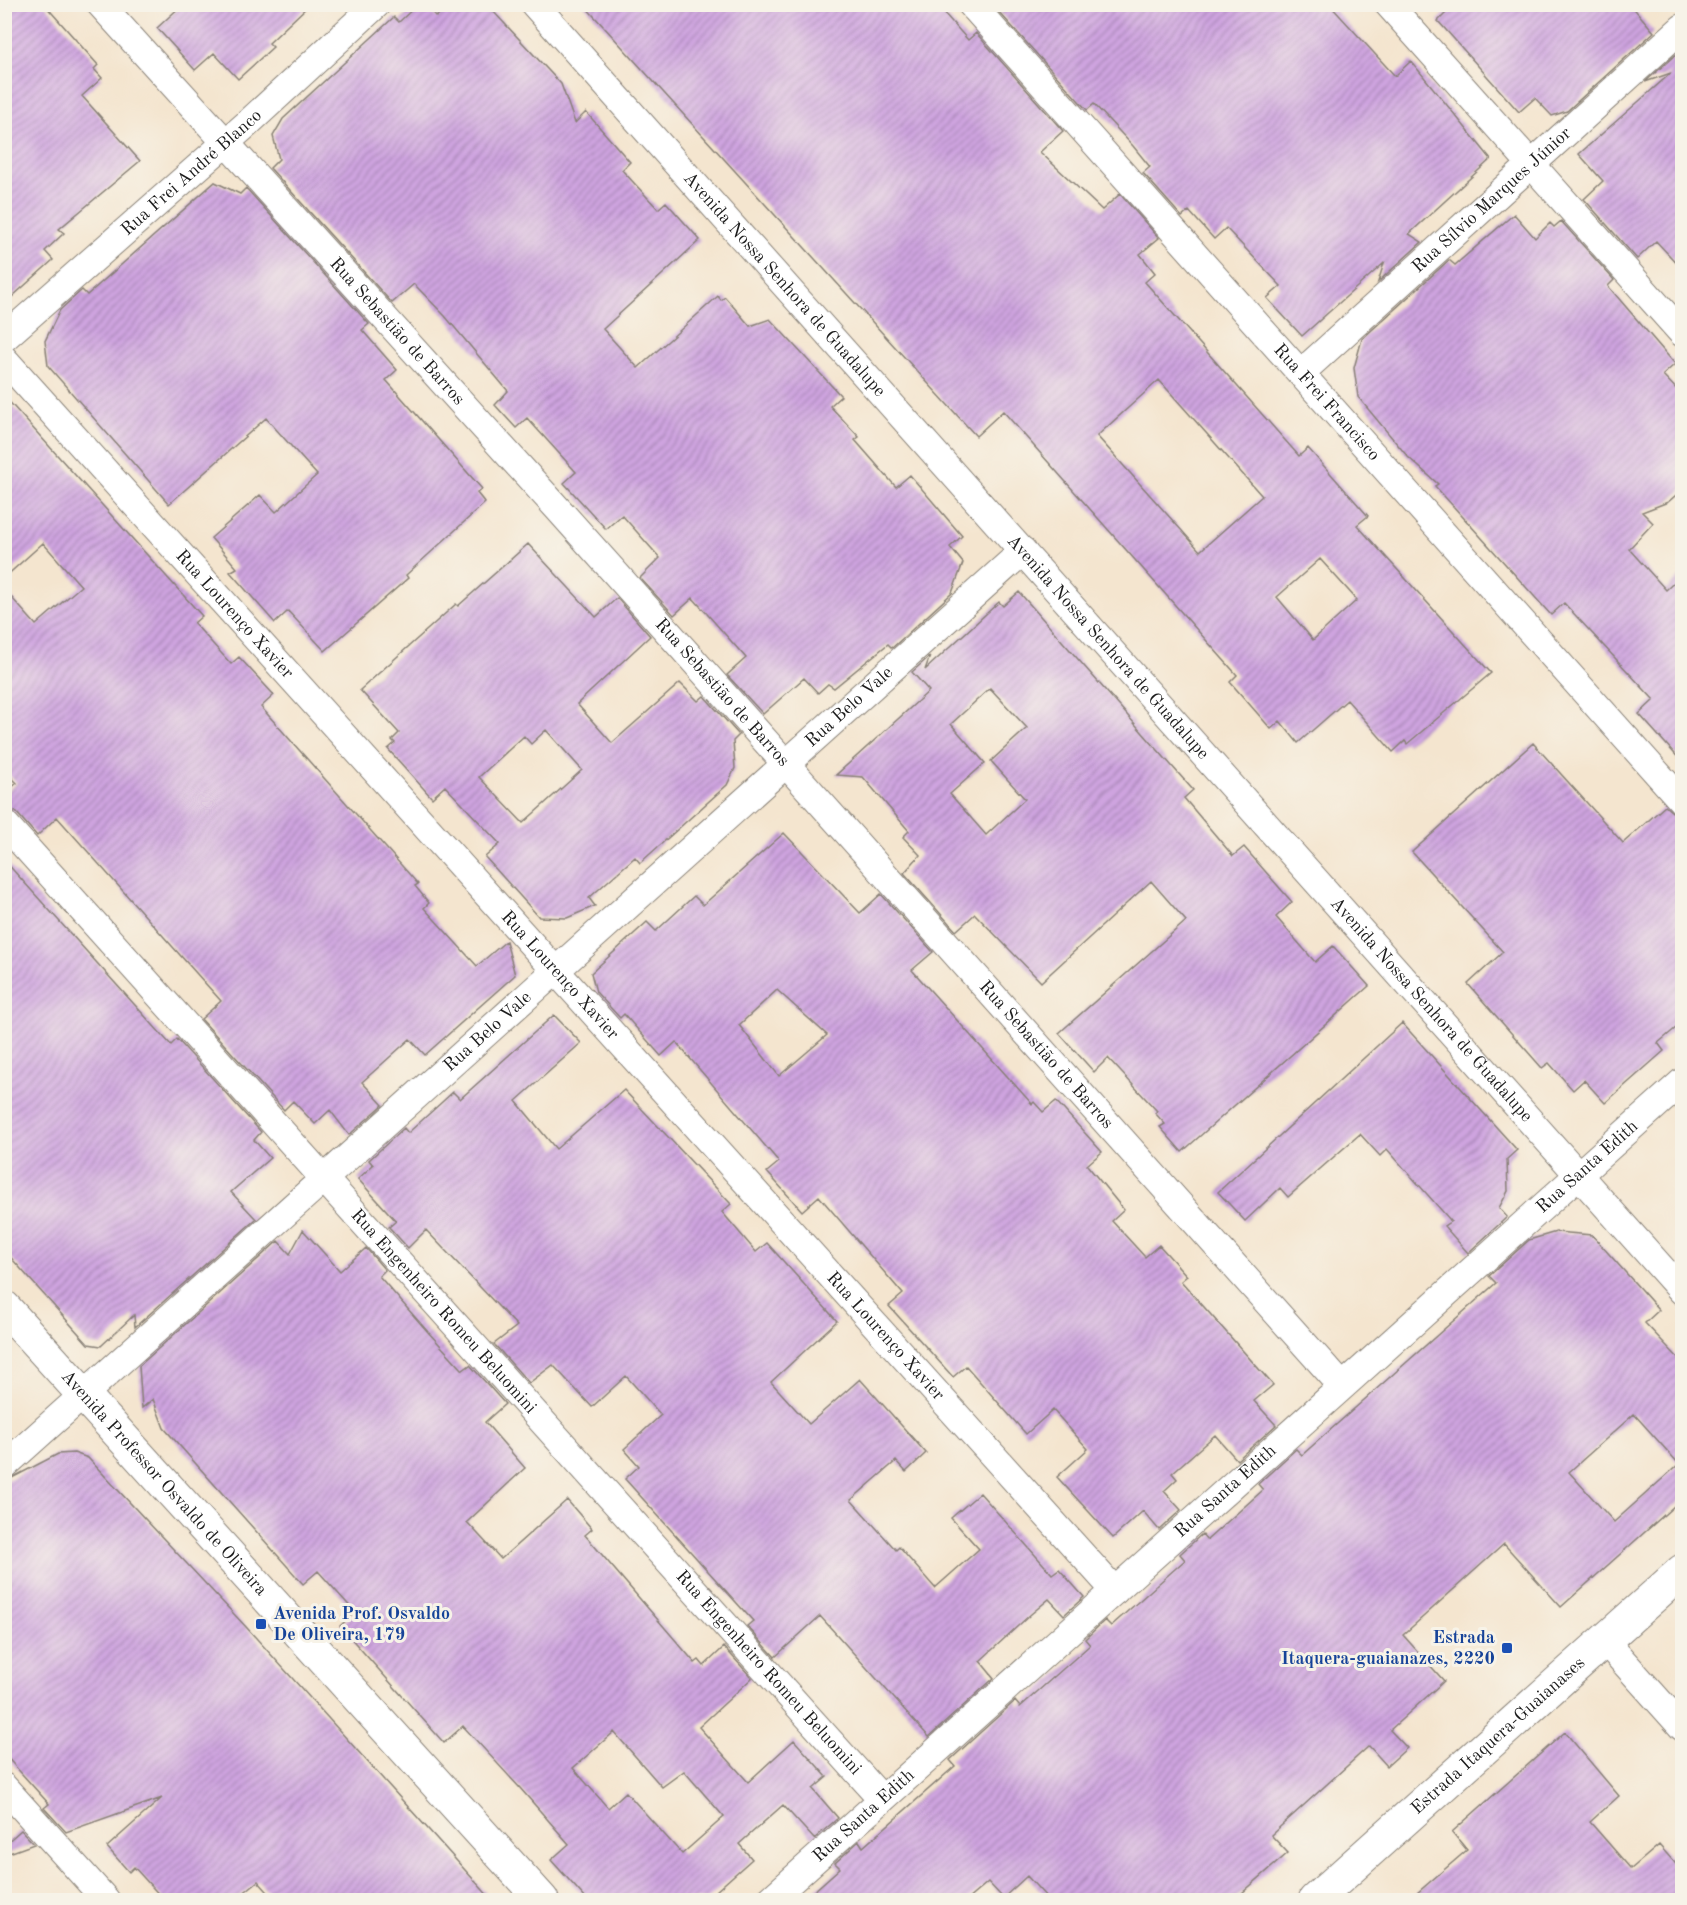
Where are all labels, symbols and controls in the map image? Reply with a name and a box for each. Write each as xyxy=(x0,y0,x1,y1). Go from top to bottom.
street label: Rua Frei André Blanco xyxy=(118,106,265,239)
street label: Rua Sílvio Marques Júnior xyxy=(1409,124,1575,276)
street label: Avenida Nossa Senhora de Guadalupe xyxy=(680,169,889,400)
street label: Rua Sebastião de Barros xyxy=(326,254,468,409)
street label: Rua Frei Francisco xyxy=(1270,341,1383,464)
street label: Avenida Nossa Senhora de Guadalupe xyxy=(1003,532,1212,763)
street label: Rua Lourenço Xavier xyxy=(172,547,297,683)
street label: Rua Sebastião de Barros xyxy=(652,615,793,770)
street label: Rua Belo Vale xyxy=(802,663,896,751)
street label: Avenida Nossa Senhora de Guadalupe xyxy=(1327,894,1536,1126)
street label: Rua Lourenço Xavier xyxy=(497,908,623,1044)
street label: Rua Sebastião de Barros xyxy=(975,978,1117,1132)
street label: Rua Belo Vale xyxy=(440,988,535,1075)
street label: Rua Santa Edith xyxy=(1533,1117,1642,1217)
street label: Rua Engenheiro Romeu Beluomini xyxy=(347,1206,540,1417)
street label: Rua Lourenço Xavier xyxy=(823,1269,948,1405)
street label: Avenida Professor Osvaldo de Oliveira xyxy=(57,1367,270,1599)
street label: Rua Santa Edith xyxy=(1171,1441,1280,1541)
street label: Rua Engenheiro Romeu Beluomini xyxy=(672,1567,865,1778)
place label: Avenida Prof. Osvaldo De Oliveira, 179 xyxy=(273,1605,450,1644)
marker: Avenida Prof. Osvaldo De Oliveira, 179 xyxy=(254,1617,268,1631)
place label: Estrada Itaquera-guaianazes, 2220 xyxy=(1281,1629,1495,1668)
marker: Estrada Itaquera-guaianazes, 2220 xyxy=(1500,1641,1514,1655)
street label: Estrada Itaquera-Guaianases xyxy=(1408,1653,1589,1818)
street label: Rua Santa Edith xyxy=(810,1766,918,1866)

